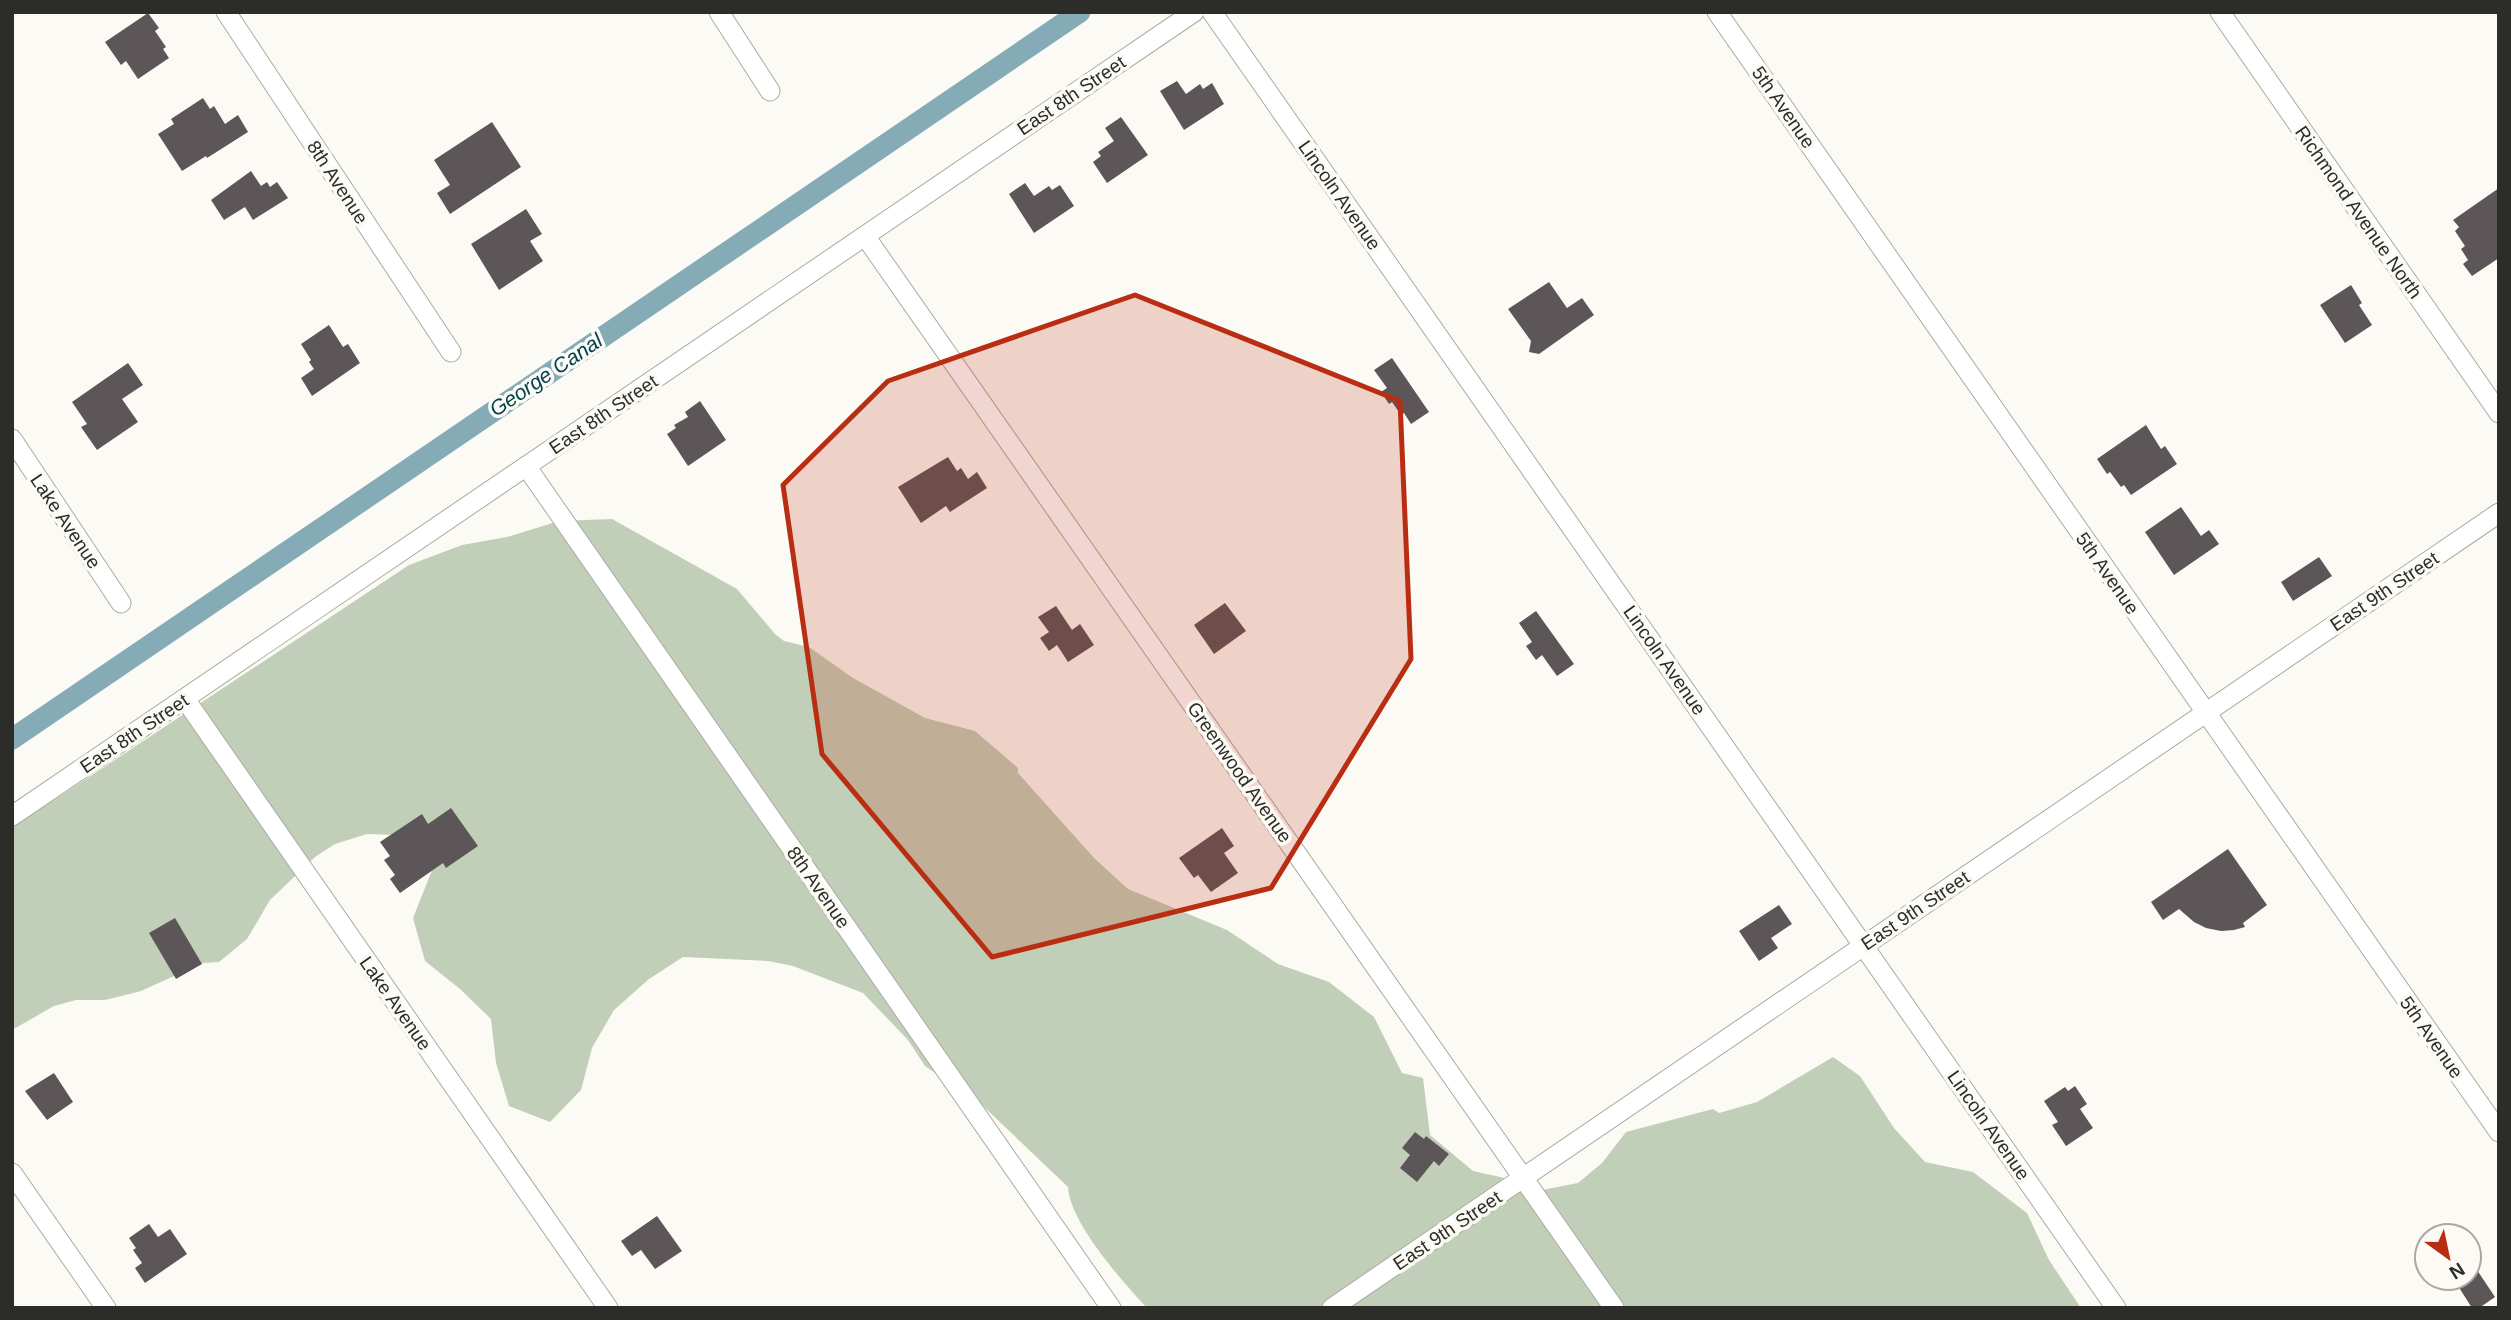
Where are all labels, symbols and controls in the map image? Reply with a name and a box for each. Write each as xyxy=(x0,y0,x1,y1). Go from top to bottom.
street label: East 8th Street xyxy=(1013,51,1130,139)
street label: 5th Avenue xyxy=(1748,62,1819,152)
street label: Richmond Avenue North xyxy=(2291,122,2426,303)
street label: 8th Avenue xyxy=(303,137,372,228)
street label: Lincoln Avenue xyxy=(1294,137,1385,254)
water label: George Canal xyxy=(485,328,607,421)
street label: East 8th Street xyxy=(545,370,662,458)
street label: Lake Avenue xyxy=(26,470,105,573)
street label: 5th Avenue xyxy=(2072,528,2143,618)
street label: East 9th Street xyxy=(2326,547,2443,635)
street label: Lincoln Avenue xyxy=(1619,602,1710,719)
street label: East 8th Street xyxy=(76,689,193,777)
street label: Greenwood Avenue xyxy=(1183,698,1296,847)
street label: 8th Avenue xyxy=(783,842,854,932)
street label: East 9th Street xyxy=(1857,866,1974,954)
street label: Lake Avenue xyxy=(356,952,436,1054)
street label: 5th Avenue xyxy=(2396,992,2467,1082)
street label: Lincoln Avenue xyxy=(1943,1067,2034,1184)
street label: East 9th Street xyxy=(1389,1186,1506,1274)
north arrow xyxy=(2413,1222,2483,1292)
text: N xyxy=(2446,1258,2468,1283)

